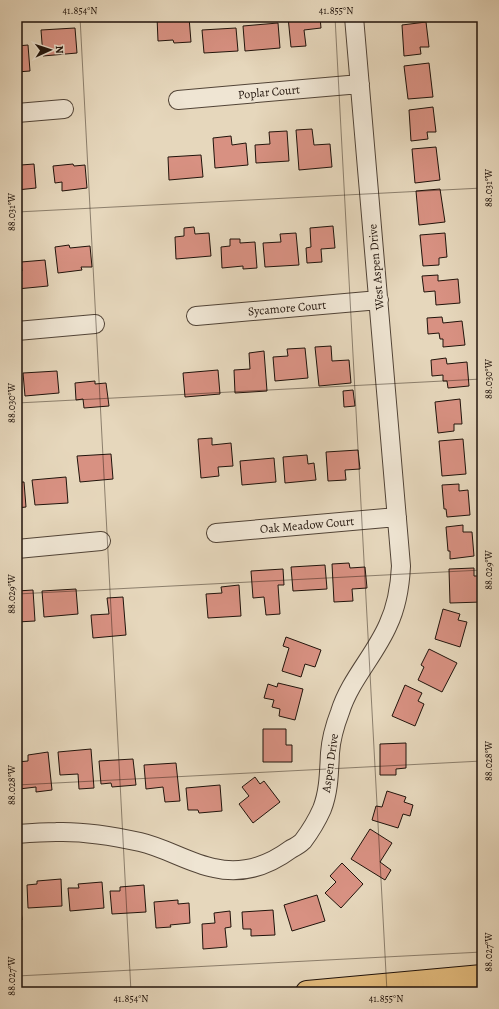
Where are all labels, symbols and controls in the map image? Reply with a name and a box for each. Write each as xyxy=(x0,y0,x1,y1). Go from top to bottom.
text: 41.854°N xyxy=(63,4,97,17)
text: 41.855°N xyxy=(319,4,353,17)
north arrow xyxy=(30,30,70,70)
text: N xyxy=(52,45,67,54)
street label: Poplar Court xyxy=(237,81,301,103)
text: 88.031°W xyxy=(482,168,495,207)
text: 88.031°W xyxy=(5,192,18,231)
street label: West Aspen Drive xyxy=(364,223,388,312)
street label: Sycamore Court xyxy=(247,297,327,319)
text: 88.030°W xyxy=(482,358,495,399)
text: 88.030°W xyxy=(5,382,18,423)
street label: Oak Meadow Court xyxy=(259,513,355,537)
text: 88.029°W xyxy=(482,549,495,590)
text: 88.029°W xyxy=(5,573,18,614)
street label: Aspen Drive xyxy=(318,732,342,795)
text: 88.028°W xyxy=(482,740,495,781)
text: 88.028°W xyxy=(5,764,18,805)
text: 88.027°W xyxy=(482,932,495,972)
text: 88.027°W xyxy=(5,956,18,996)
text: 41.854°N xyxy=(114,992,148,1005)
text: 41.855°N xyxy=(369,992,403,1005)

